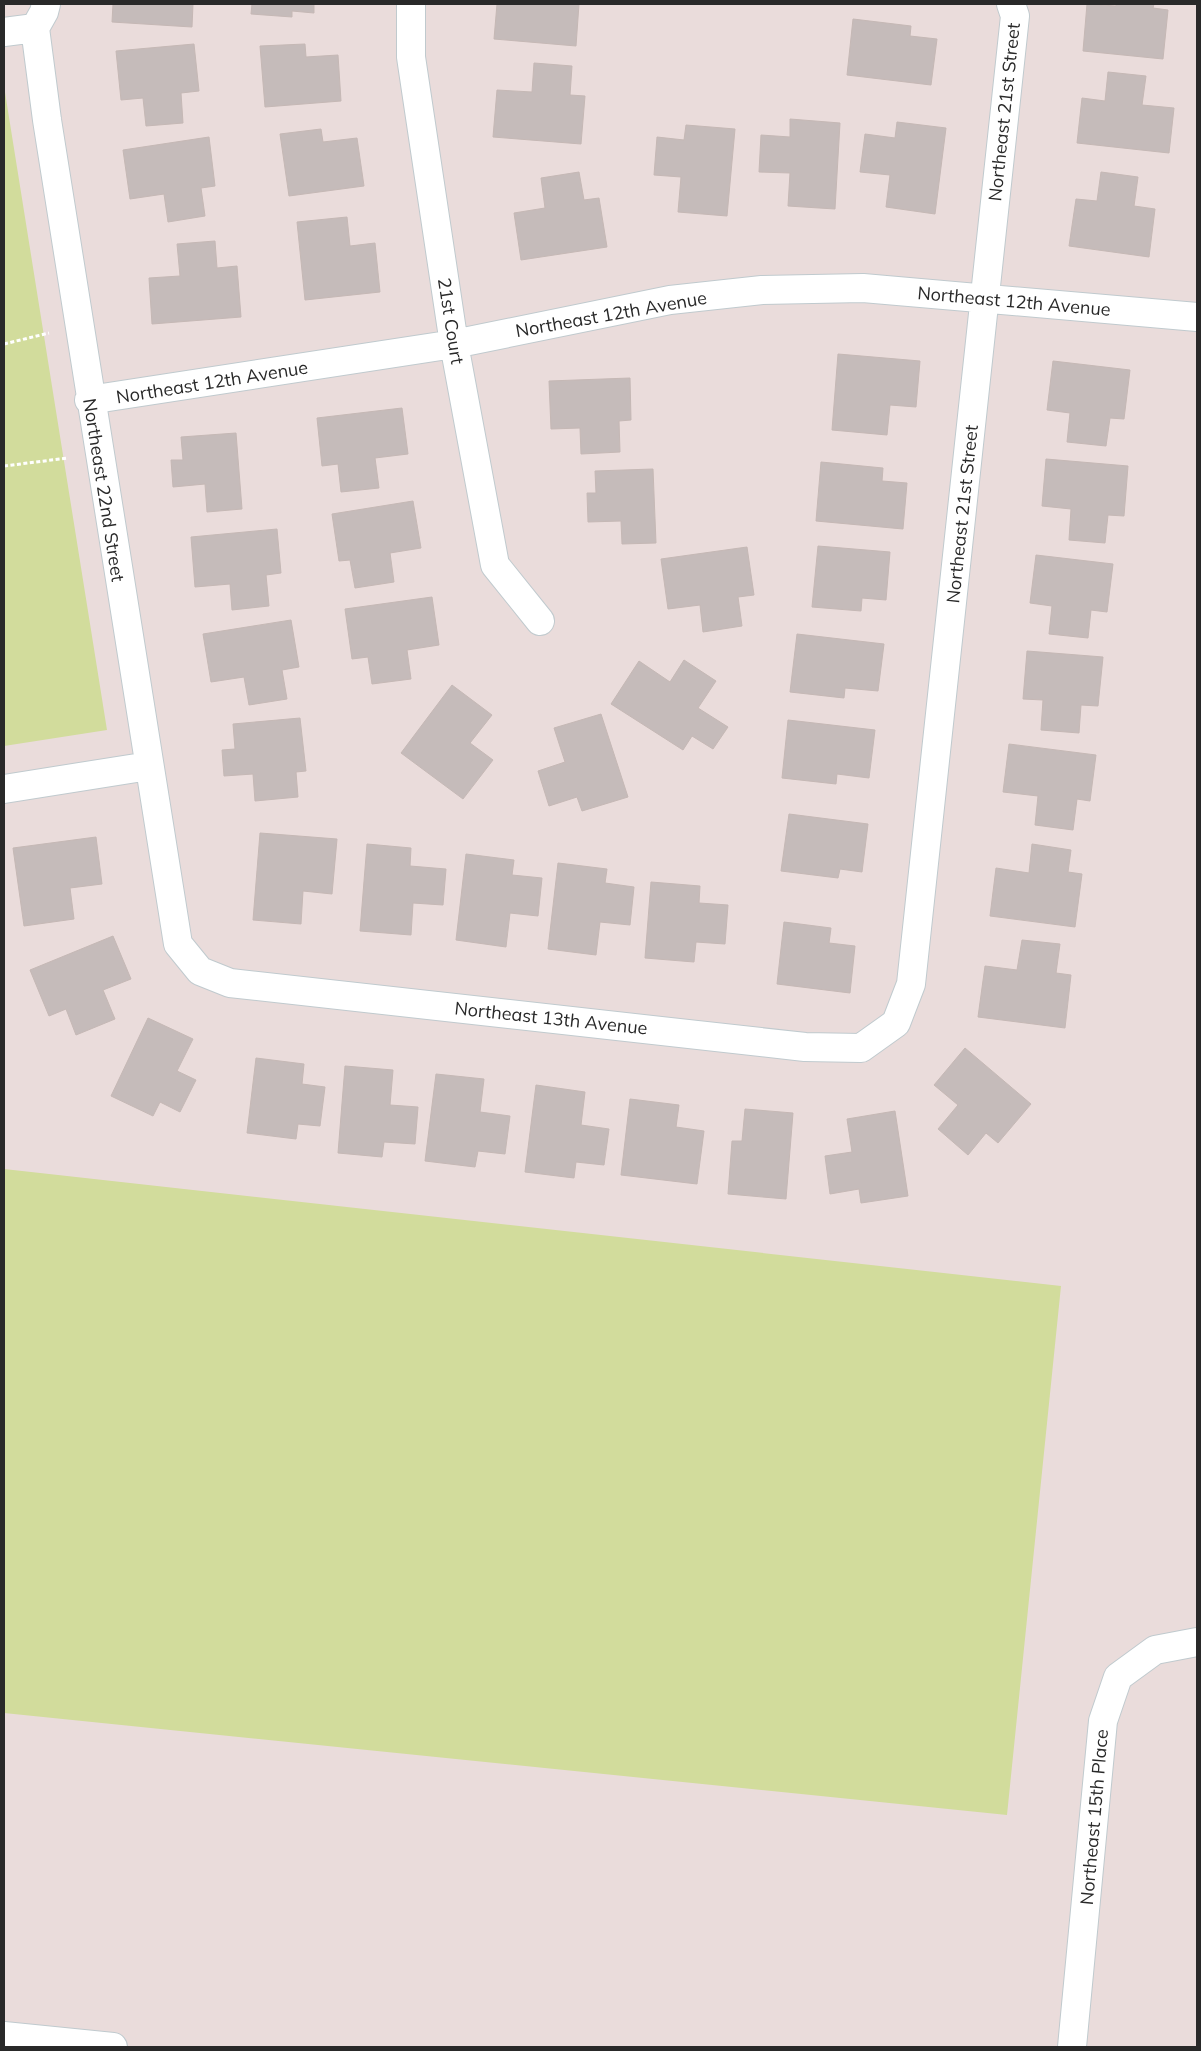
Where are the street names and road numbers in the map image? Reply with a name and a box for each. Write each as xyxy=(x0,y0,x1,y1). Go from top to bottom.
street label: Northeast 21st Street xyxy=(983,22,1025,202)
street label: 21st Court xyxy=(433,276,469,366)
street label: Northeast 12th Avenue xyxy=(916,281,1112,321)
street label: Northeast 12th Avenue xyxy=(514,286,708,342)
street label: Northeast 12th Avenue xyxy=(114,355,310,409)
street label: Northeast 22nd Street xyxy=(78,397,130,583)
street label: Northeast 21st Street xyxy=(941,424,983,604)
street label: Northeast 13th Avenue xyxy=(453,996,649,1040)
street label: Northeast 15th Place xyxy=(1075,1728,1113,1906)

